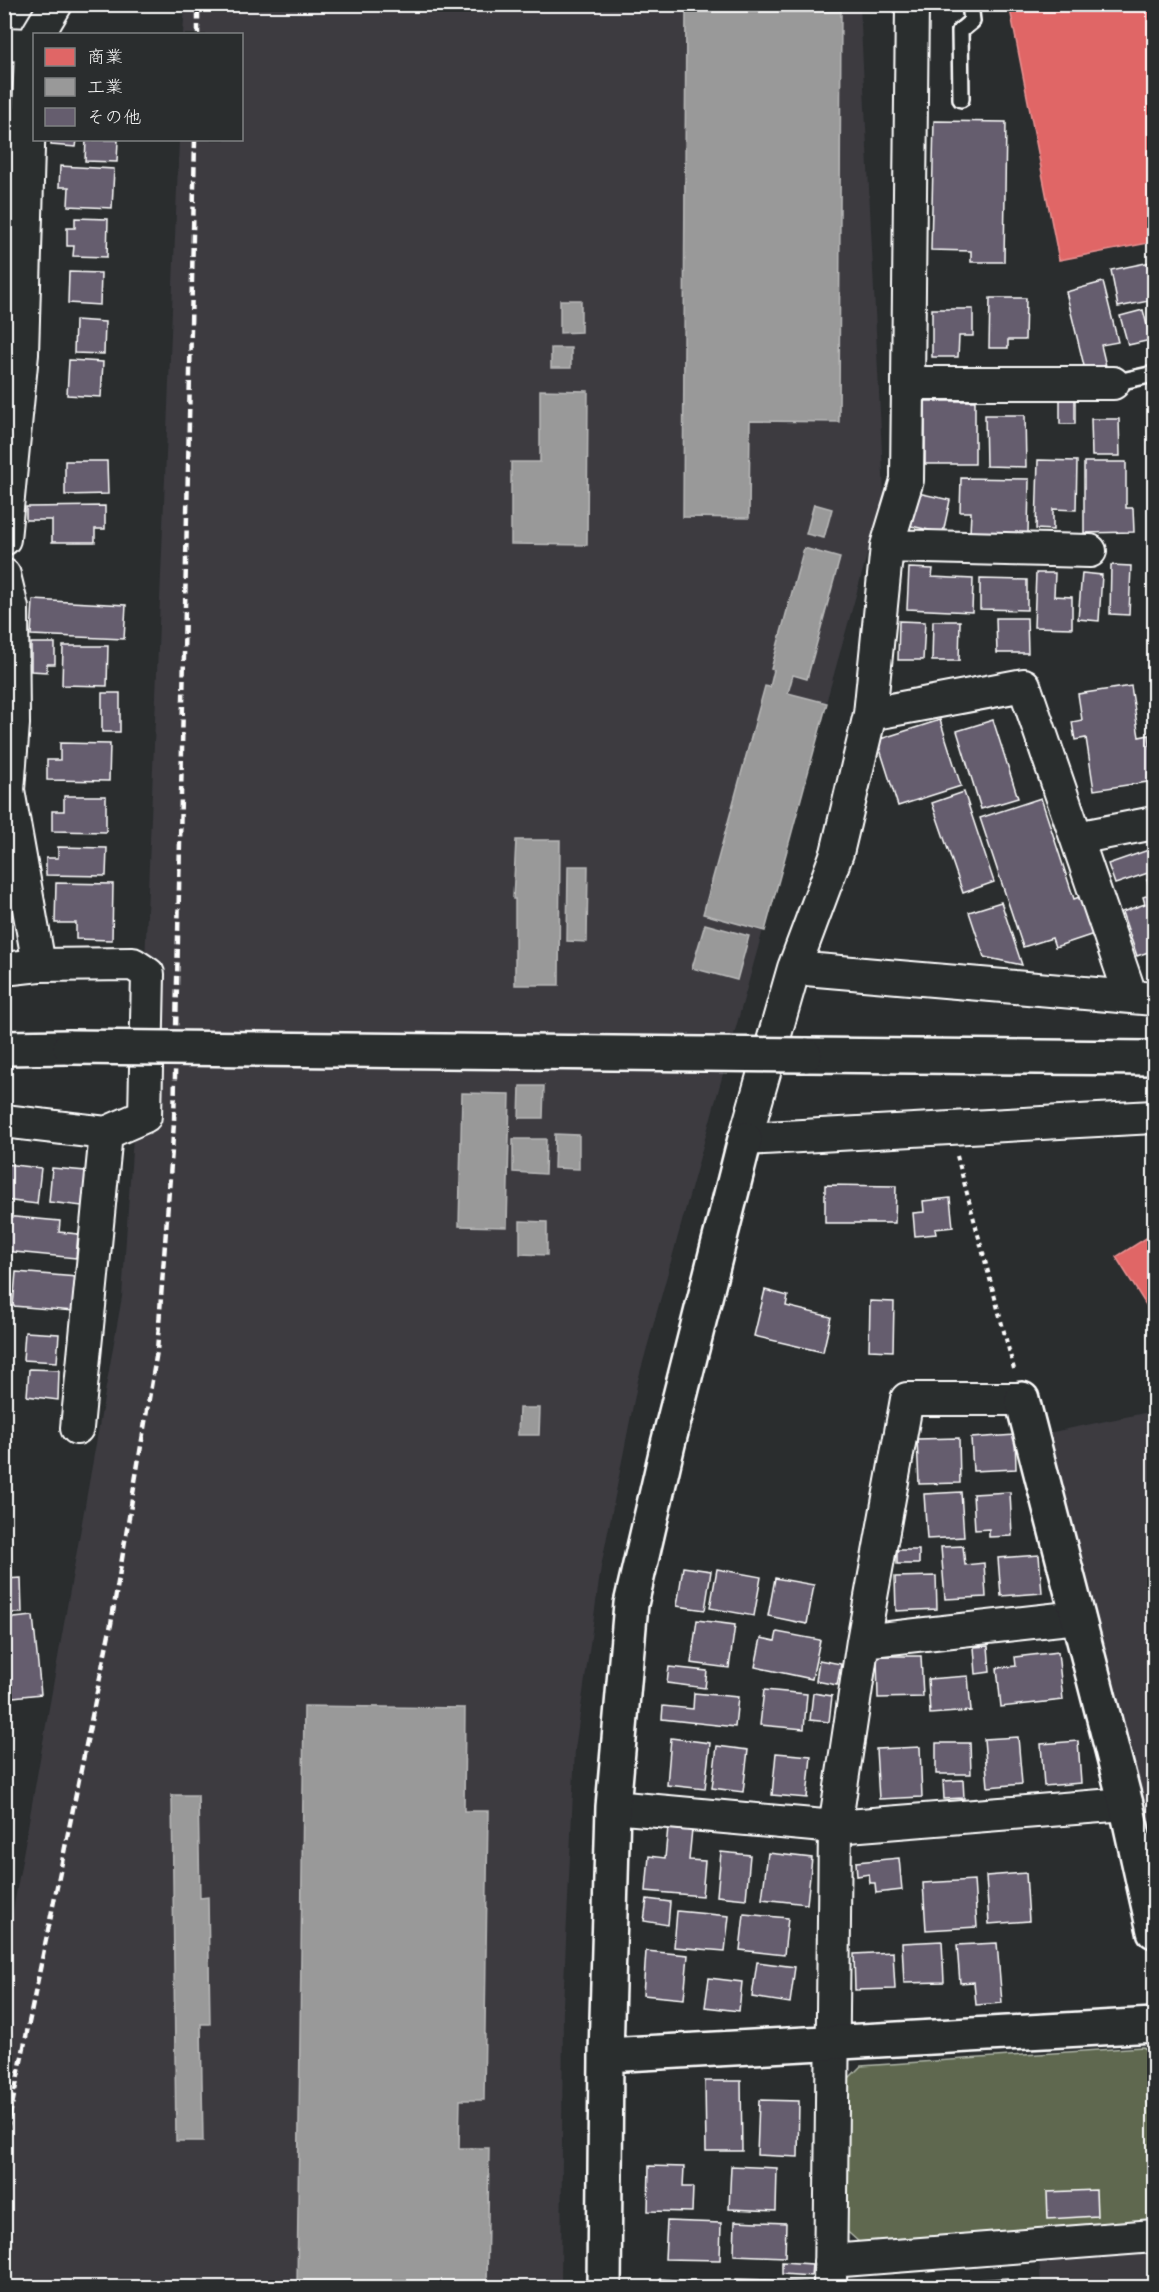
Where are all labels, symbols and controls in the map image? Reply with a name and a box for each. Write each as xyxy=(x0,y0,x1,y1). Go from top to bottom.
legend xyxy=(33,33,243,141)
text: 商業 xyxy=(87,45,123,69)
text: 工業 xyxy=(87,75,123,99)
text: その他 xyxy=(87,105,141,129)

